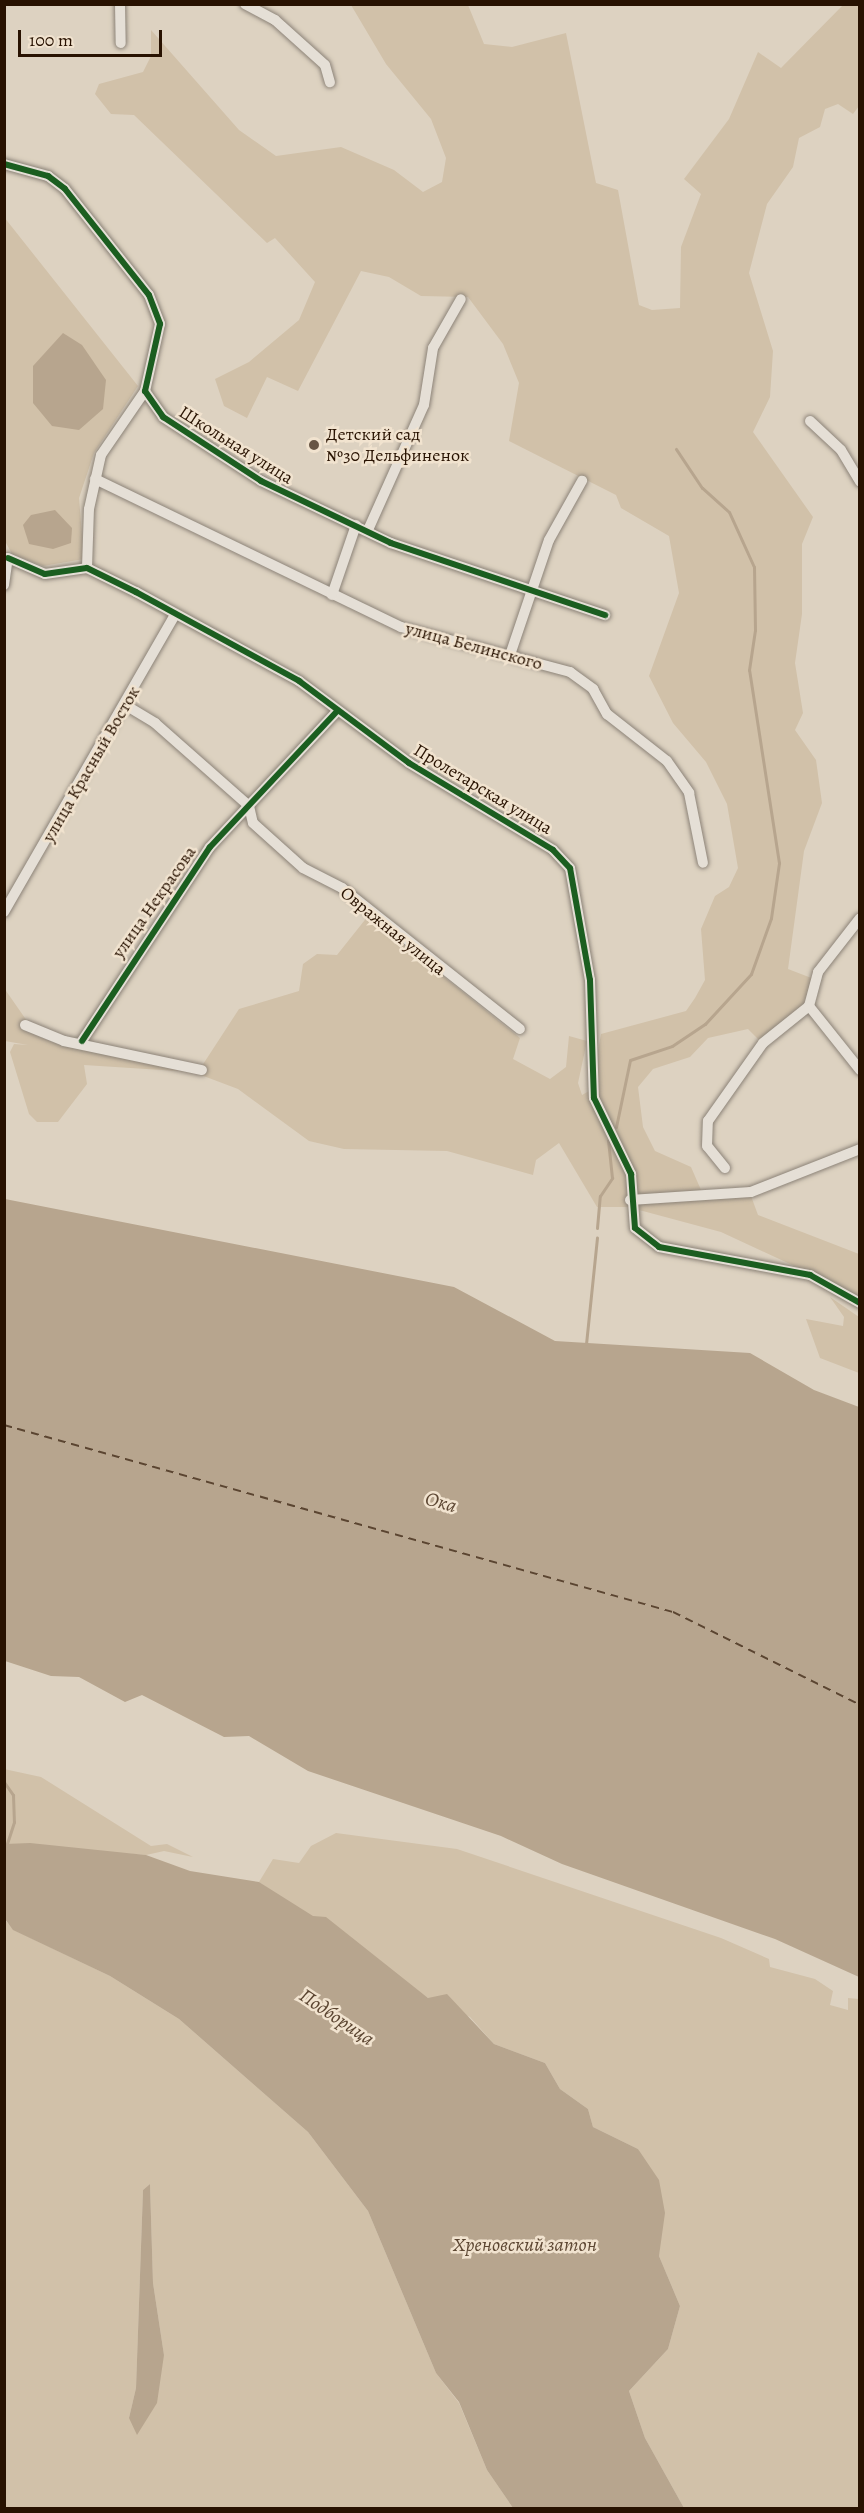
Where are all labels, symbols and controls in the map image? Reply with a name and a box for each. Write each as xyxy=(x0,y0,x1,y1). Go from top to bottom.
scale bar xyxy=(21,18,165,56)
text: 100 m xyxy=(29,28,73,52)
street label: Школьная улица xyxy=(175,401,297,489)
place label: Детский сад №30 Дельфиненок xyxy=(326,424,469,466)
marker: Детский сад №30 Дельфиненок xyxy=(307,438,321,452)
street label: улица Белинского xyxy=(403,617,545,675)
street label: улица Красный Восток xyxy=(37,682,145,846)
street label: Пролетарская улица xyxy=(410,739,556,839)
street label: улица Некрасова xyxy=(107,842,201,962)
street label: Овражная улица xyxy=(336,882,450,980)
water label: Ока xyxy=(422,1486,460,1518)
water label: Подборица xyxy=(295,1983,379,2051)
water label: Хреновский затон xyxy=(453,2232,597,2256)

